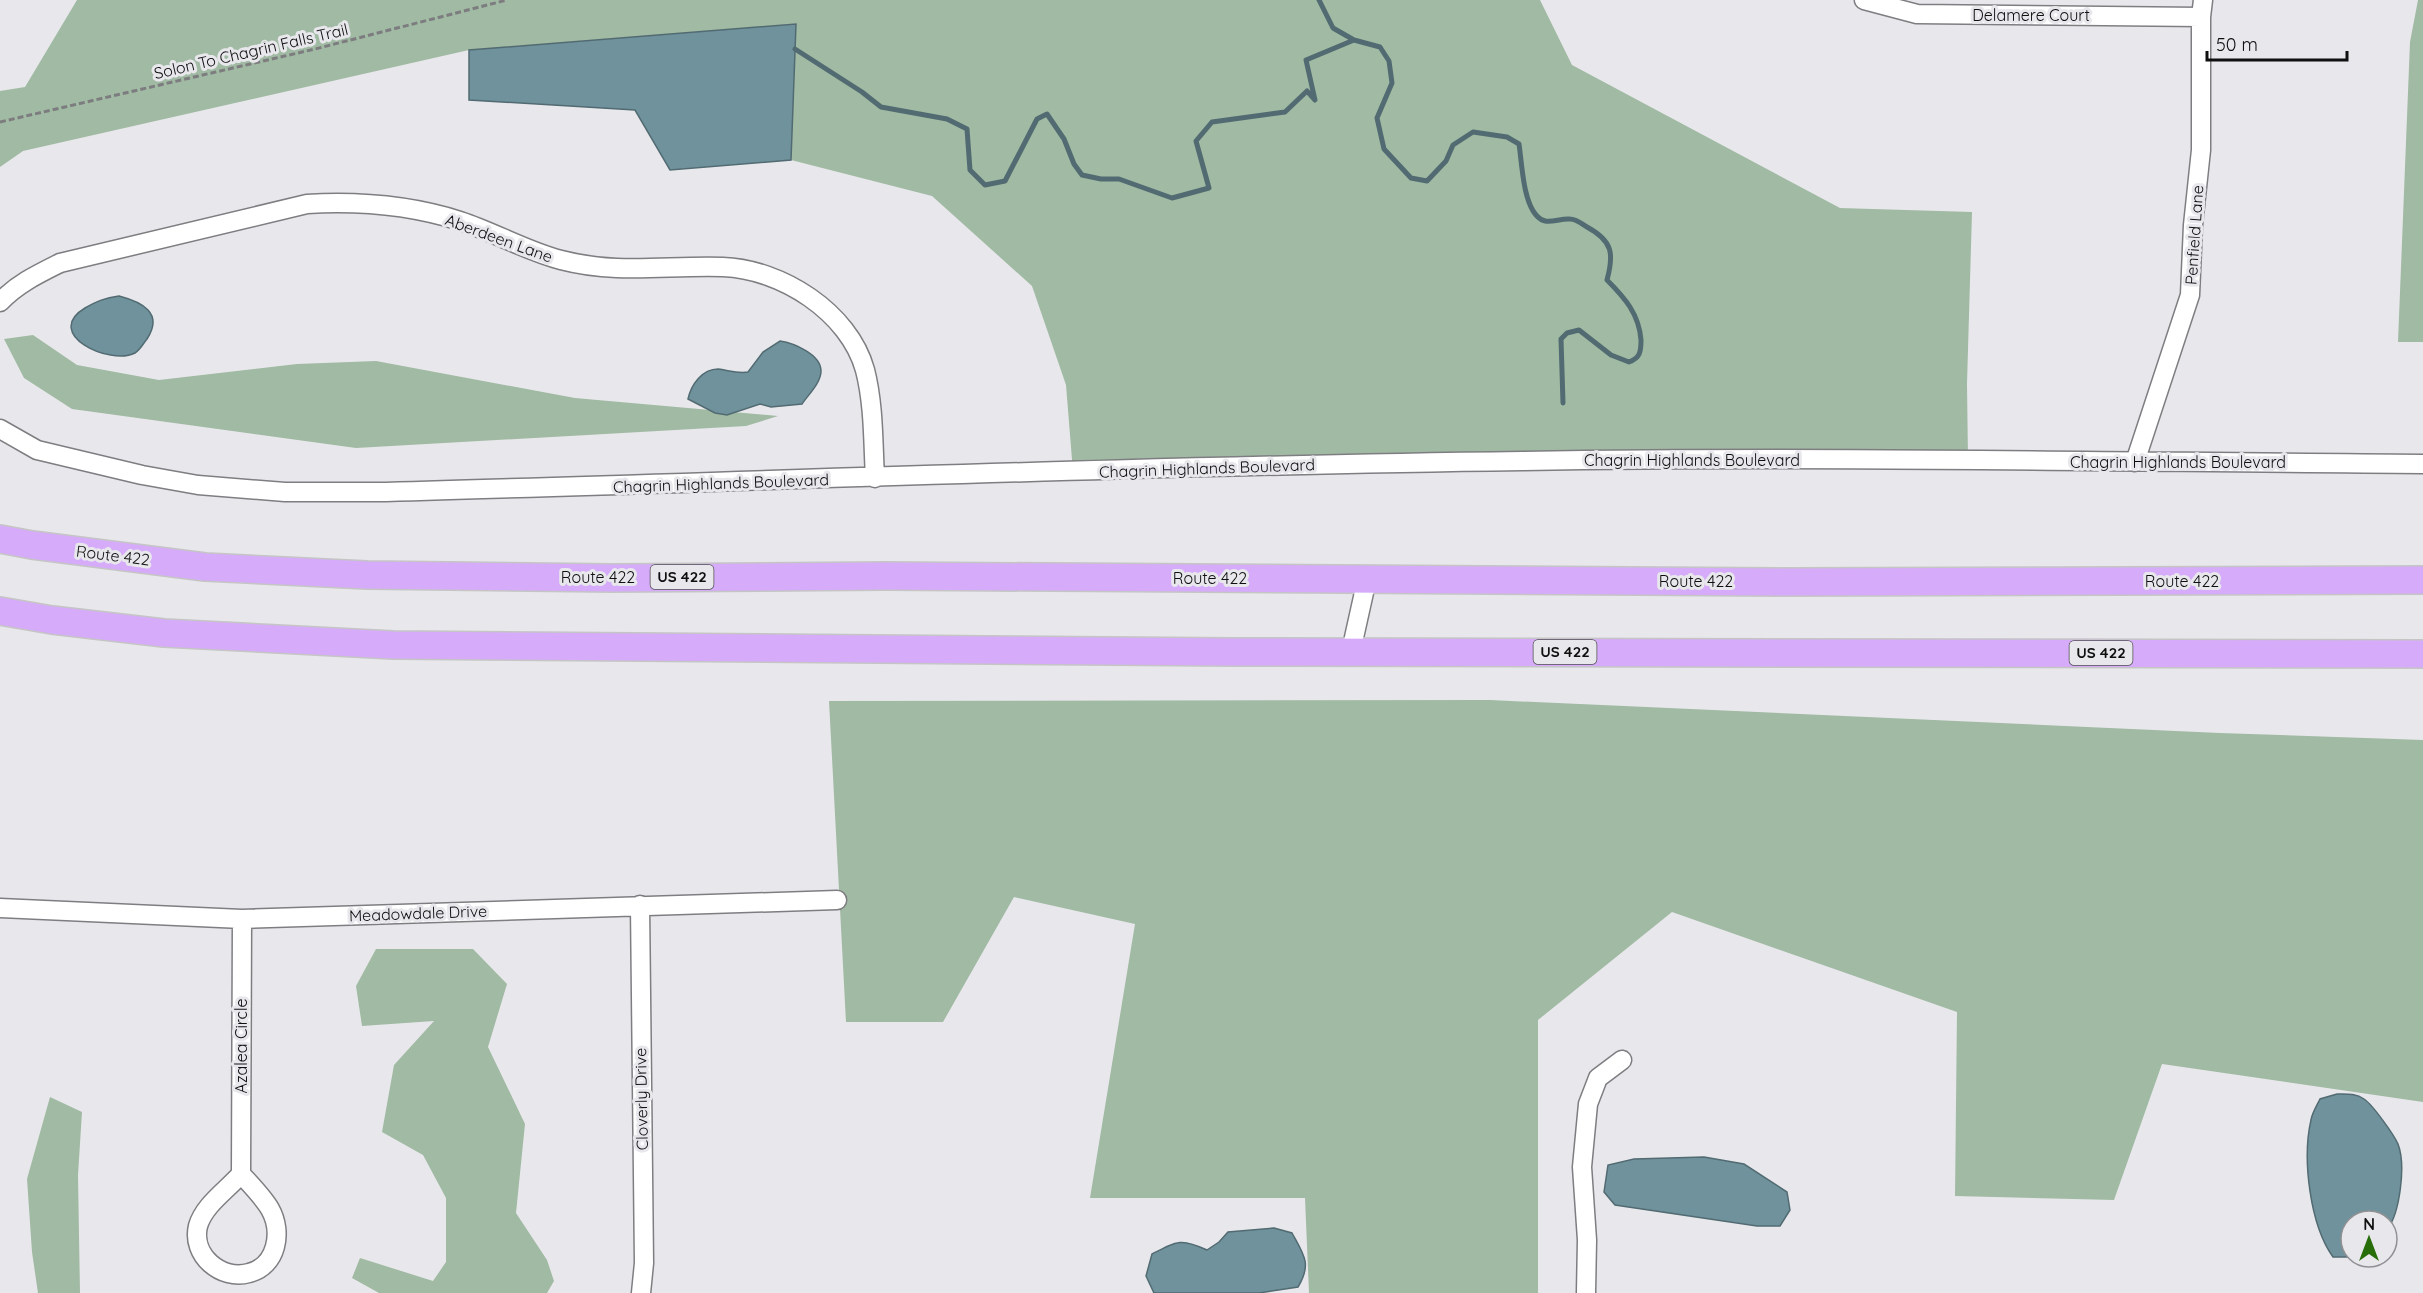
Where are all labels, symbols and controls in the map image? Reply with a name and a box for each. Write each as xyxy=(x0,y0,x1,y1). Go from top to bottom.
street label: Delamere Court xyxy=(1972,5,2090,25)
street label: Solon To Chagrin Falls Trail xyxy=(152,19,350,83)
scale bar xyxy=(2207,24,2346,62)
text: 50 m xyxy=(2216,33,2258,56)
street label: Penfield Lane xyxy=(2181,184,2207,286)
street label: Aberdeen Lane xyxy=(443,209,555,267)
street label: Chagrin Highlands Boulevard xyxy=(1584,450,1800,470)
street label: Chagrin Highlands Boulevard xyxy=(2070,452,2286,472)
street label: Chagrin Highlands Boulevard xyxy=(1099,454,1315,482)
street label: Chagrin Highlands Boulevard xyxy=(613,469,829,497)
street label: Route 422 xyxy=(75,541,151,569)
road number: US 422 xyxy=(650,565,714,589)
street label: Route 422 xyxy=(561,567,635,587)
street label: Route 422 xyxy=(1173,568,1247,588)
street label: Route 422 xyxy=(1659,571,1733,591)
street label: Route 422 xyxy=(2145,571,2219,591)
road number: US 422 xyxy=(1534,640,1596,664)
road number: US 422 xyxy=(2070,641,2132,665)
street label: Meadowdale Drive xyxy=(349,901,487,925)
street label: Azalea Circle xyxy=(231,999,251,1093)
street label: Cloverly Drive xyxy=(630,1048,652,1150)
north arrow xyxy=(2339,1209,2399,1269)
text: N xyxy=(2363,1214,2375,1234)

